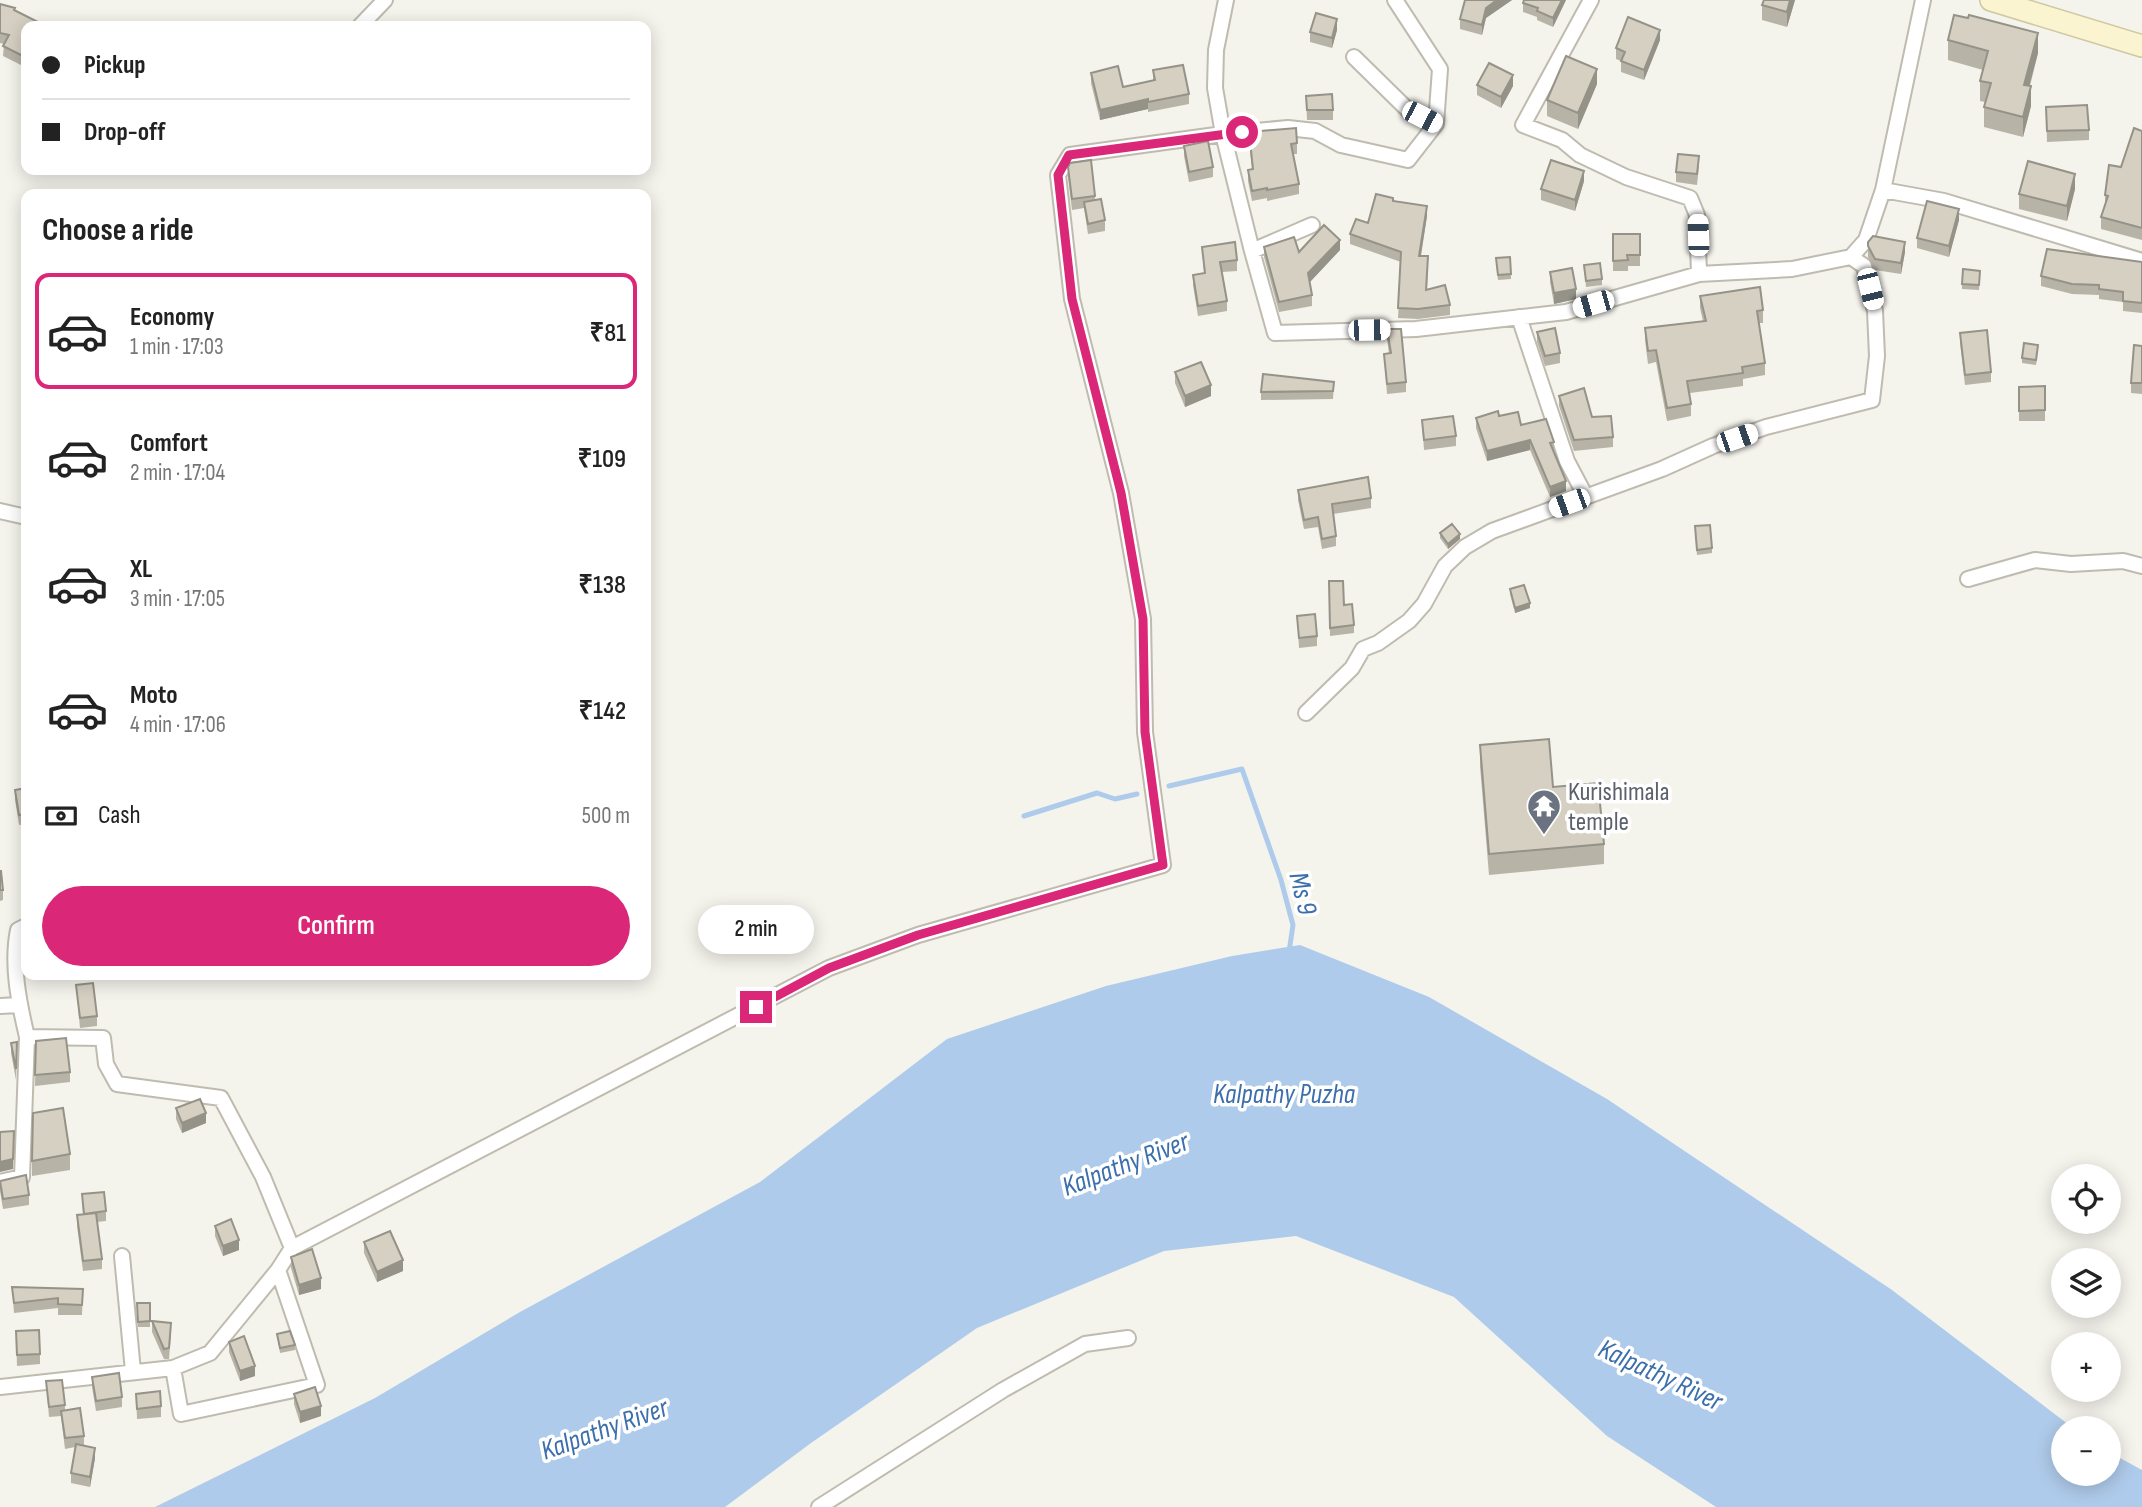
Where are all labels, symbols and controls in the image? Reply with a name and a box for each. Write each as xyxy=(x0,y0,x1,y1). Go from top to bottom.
text: Pickup xyxy=(84,50,146,81)
car xyxy=(1399,98,1446,136)
route start xyxy=(1226,116,1258,148)
text: Drop-off xyxy=(84,117,165,148)
text: Choose a ride xyxy=(42,211,194,250)
car xyxy=(1687,214,1710,256)
car xyxy=(1855,266,1886,312)
car xyxy=(1570,288,1617,320)
icon: car xyxy=(46,300,109,363)
text: Economy xyxy=(130,302,214,333)
text: ₹81 xyxy=(589,318,626,349)
car xyxy=(1348,319,1391,341)
text: 1 min · 17:03 xyxy=(130,333,224,361)
car xyxy=(1714,421,1761,455)
icon: car xyxy=(46,426,109,489)
text: Comfort xyxy=(130,428,208,459)
text: ₹109 xyxy=(577,444,626,475)
text: 2 min · 17:04 xyxy=(130,459,225,487)
car xyxy=(1546,486,1593,520)
icon: car xyxy=(46,552,109,615)
text: XL xyxy=(130,554,152,585)
text: ₹138 xyxy=(578,570,626,601)
text: 3 min · 17:05 xyxy=(130,585,225,613)
icon: car xyxy=(46,678,109,741)
text: Moto xyxy=(130,680,178,711)
text: ₹142 xyxy=(578,696,626,727)
text: 4 min · 17:06 xyxy=(130,711,226,739)
place label: Kurishimala temple xyxy=(1568,777,1669,838)
temple icon: Kurishimala temple xyxy=(1525,787,1563,836)
icon: cash xyxy=(42,797,80,835)
text: Cash xyxy=(98,800,141,831)
text: 500 m xyxy=(582,802,630,830)
water label: Ms 9 xyxy=(1281,869,1324,919)
button: Confirm xyxy=(42,886,630,966)
callout: 2 min xyxy=(698,906,814,954)
text: 2 min xyxy=(734,915,778,943)
route end xyxy=(740,991,772,1023)
water label: Kalpathy Puzha xyxy=(1213,1078,1356,1111)
water label: Kalpathy River xyxy=(1058,1125,1195,1204)
map controls xyxy=(2051,1164,2121,1486)
button: locate xyxy=(2051,1164,2121,1234)
button: layers xyxy=(2051,1248,2121,1318)
water label: Kalpathy River xyxy=(1593,1332,1729,1419)
button: + xyxy=(2051,1332,2121,1402)
water label: Kalpathy River xyxy=(536,1391,674,1468)
button: − xyxy=(2051,1416,2121,1486)

